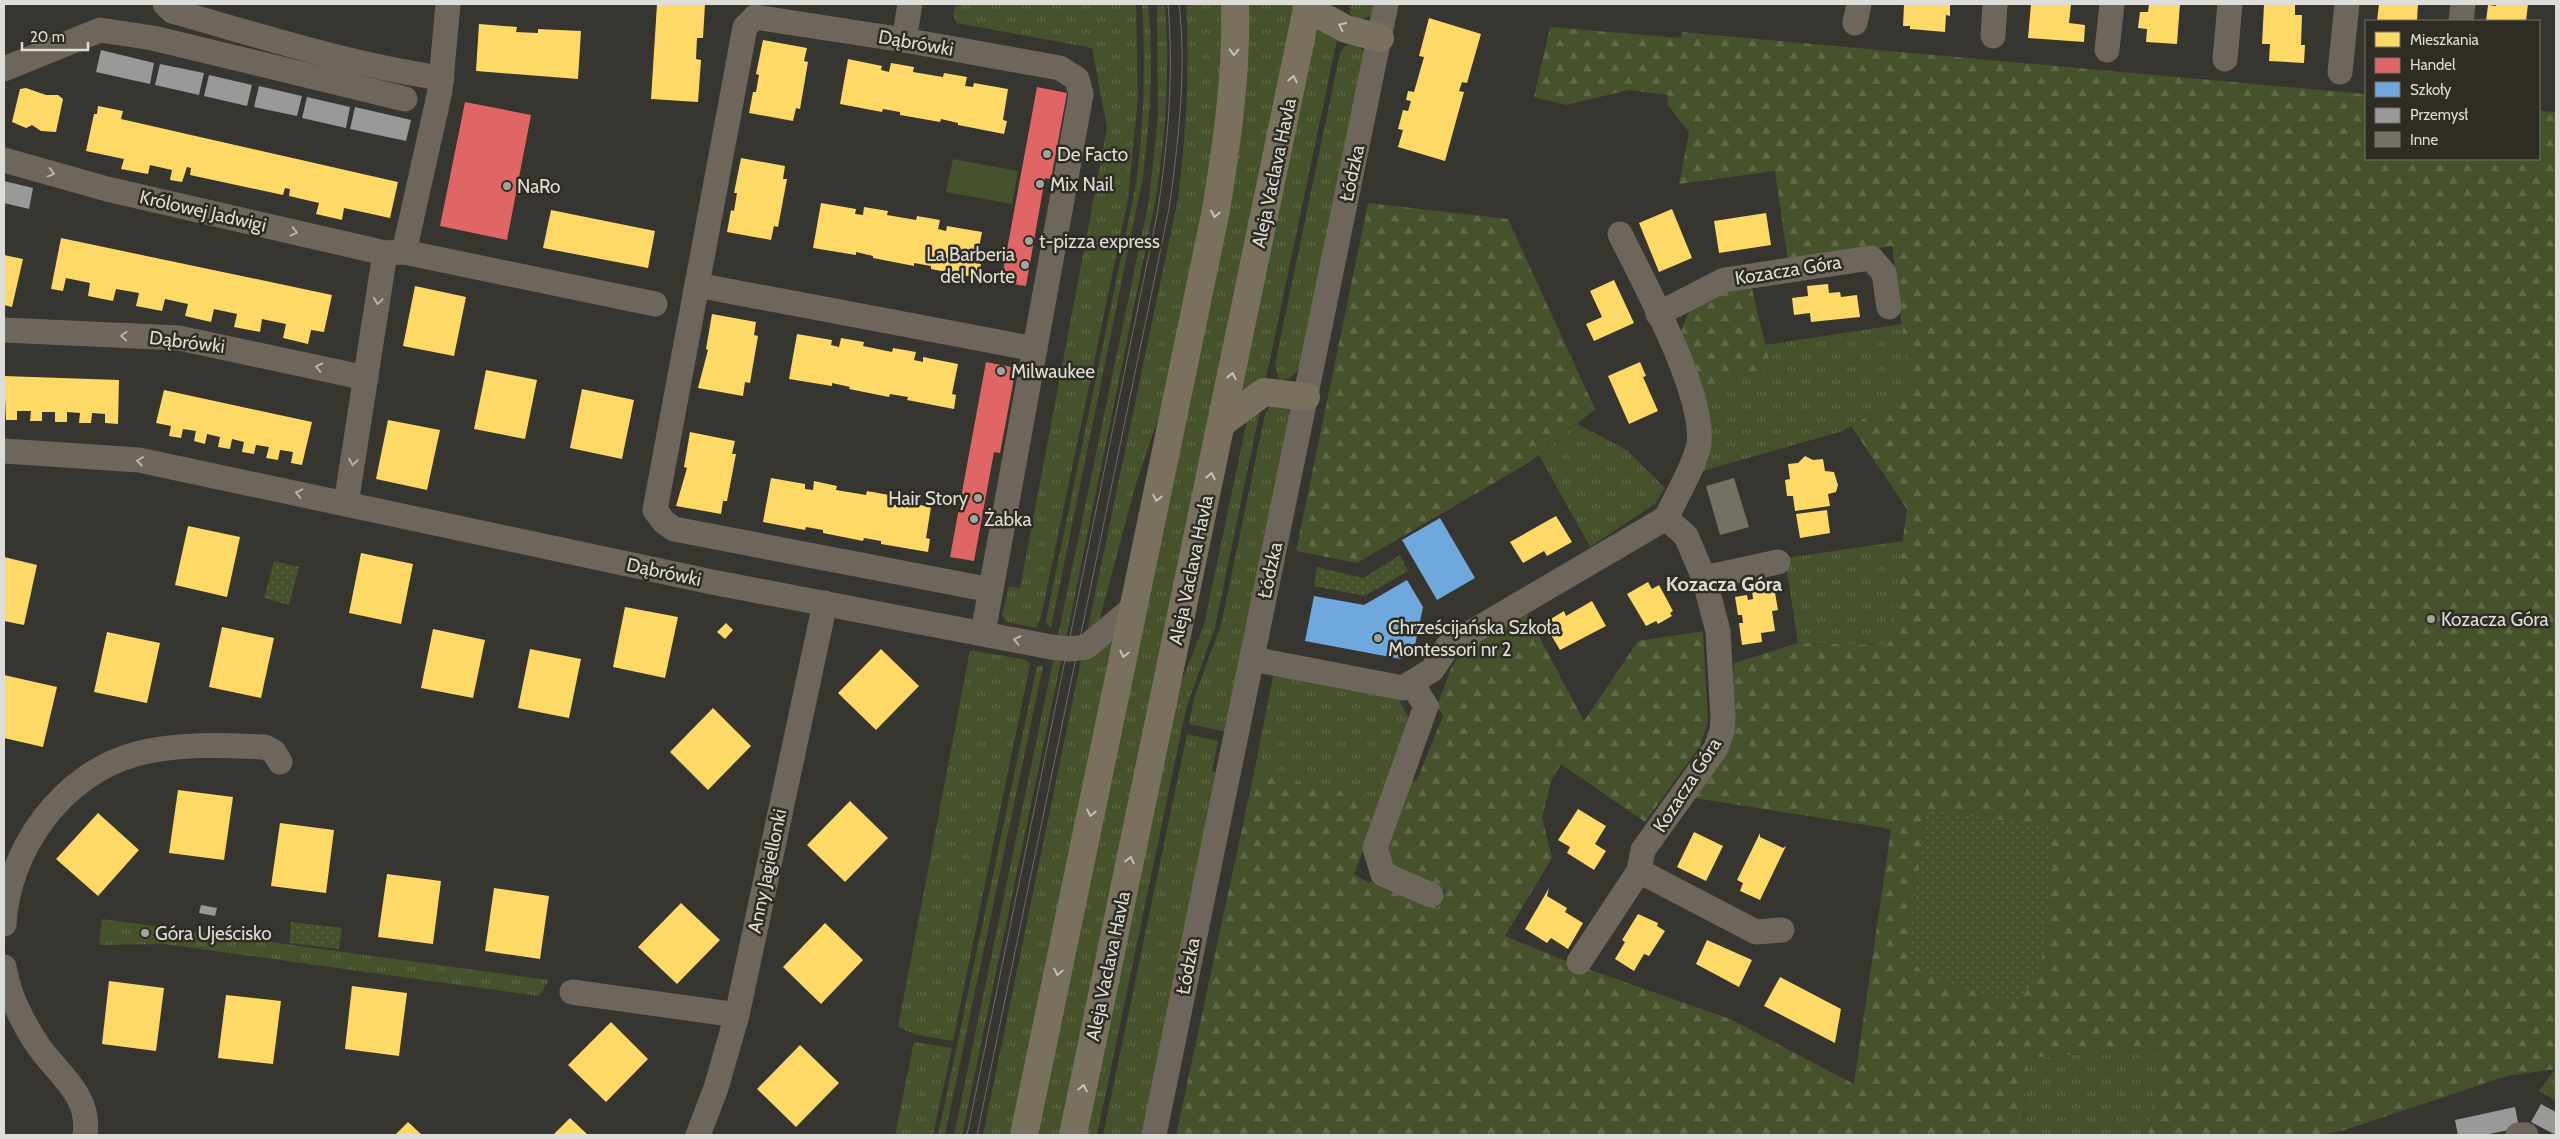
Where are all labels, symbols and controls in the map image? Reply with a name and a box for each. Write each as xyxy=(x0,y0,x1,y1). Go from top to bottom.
scale bar xyxy=(22,20,89,52)
legend xyxy=(2365,20,2540,160)
one-way arrow xyxy=(1338,22,1347,33)
street label: Dąbrówki xyxy=(877,25,955,61)
text: 20 m xyxy=(30,28,65,46)
text: Mieszkania xyxy=(2410,31,2480,49)
one-way arrow xyxy=(1229,49,1239,57)
text: Handel xyxy=(2410,56,2456,74)
one-way arrow xyxy=(1287,75,1298,84)
text: Szkoły xyxy=(2410,81,2452,99)
street label: Aleja Vaclava Havla xyxy=(1247,96,1301,250)
text: Przemysł xyxy=(2410,106,2468,124)
text: Inne xyxy=(2410,131,2438,149)
place label: De Facto xyxy=(1057,143,1128,166)
street label: Łódzka xyxy=(1335,143,1369,203)
marker: De Facto xyxy=(1041,148,1053,160)
one-way arrow xyxy=(46,168,54,178)
place label: Mix Nail xyxy=(1050,173,1114,196)
place label: NaRo xyxy=(517,175,561,198)
marker: Mix Nail xyxy=(1034,178,1046,190)
marker: NaRo xyxy=(501,180,513,192)
street label: Królowej Jadwigi xyxy=(137,185,269,237)
one-way arrow xyxy=(1210,209,1221,218)
one-way arrow xyxy=(289,226,298,237)
place label: t-pizza express xyxy=(1039,230,1160,253)
marker: t-pizza express xyxy=(1023,235,1035,247)
place label: La Barberia del Norte xyxy=(926,243,1015,288)
street label: Kozacza Góra xyxy=(1733,250,1843,290)
marker: La Barberia del Norte xyxy=(1019,259,1031,271)
one-way arrow xyxy=(373,297,383,305)
street label: Dąbrówki xyxy=(148,326,226,358)
one-way arrow xyxy=(120,330,128,341)
place label: Milwaukee xyxy=(1011,360,1095,383)
one-way arrow xyxy=(314,362,323,373)
marker: Milwaukee xyxy=(995,365,1007,377)
one-way arrow xyxy=(1227,371,1237,380)
one-way arrow xyxy=(135,456,143,467)
one-way arrow xyxy=(349,457,359,466)
one-way arrow xyxy=(1205,472,1216,481)
place label: Hair Story xyxy=(888,487,968,510)
one-way arrow xyxy=(294,489,303,499)
marker: Hair Story xyxy=(972,492,984,504)
one-way arrow xyxy=(1152,493,1162,502)
street label: Aleja Vaclava Havla xyxy=(1164,493,1218,647)
place label: Żabka xyxy=(984,508,1032,531)
marker: Żabka xyxy=(968,513,980,525)
street label: Łódzka xyxy=(1253,540,1287,600)
street label: Dąbrówki xyxy=(624,553,704,591)
district label: Kozacza Góra xyxy=(1666,572,1782,596)
place label: Kozacza Góra xyxy=(2441,608,2549,631)
marker: Kozacza Góra xyxy=(2425,613,2437,625)
place label: Chrześcijańska Szkoła Montessori nr 2 xyxy=(1388,616,1560,661)
marker: Chrześcijańska Szkoła Montessori nr 2 xyxy=(1372,632,1384,644)
one-way arrow xyxy=(1013,635,1022,646)
one-way arrow xyxy=(1119,650,1130,659)
street label: Kozacza Góra xyxy=(1648,734,1726,836)
street label: Anny Jagiellonki xyxy=(743,807,791,935)
one-way arrow xyxy=(1086,809,1097,818)
one-way arrow xyxy=(1125,855,1135,864)
street label: Aleja Vaclava Havla xyxy=(1081,889,1135,1043)
place label: Góra Ujeścisko xyxy=(155,922,272,945)
marker: Góra Ujeścisko xyxy=(139,927,151,939)
street label: Łódzka xyxy=(1171,936,1205,996)
one-way arrow xyxy=(1053,968,1064,977)
one-way arrow xyxy=(1077,1083,1088,1092)

